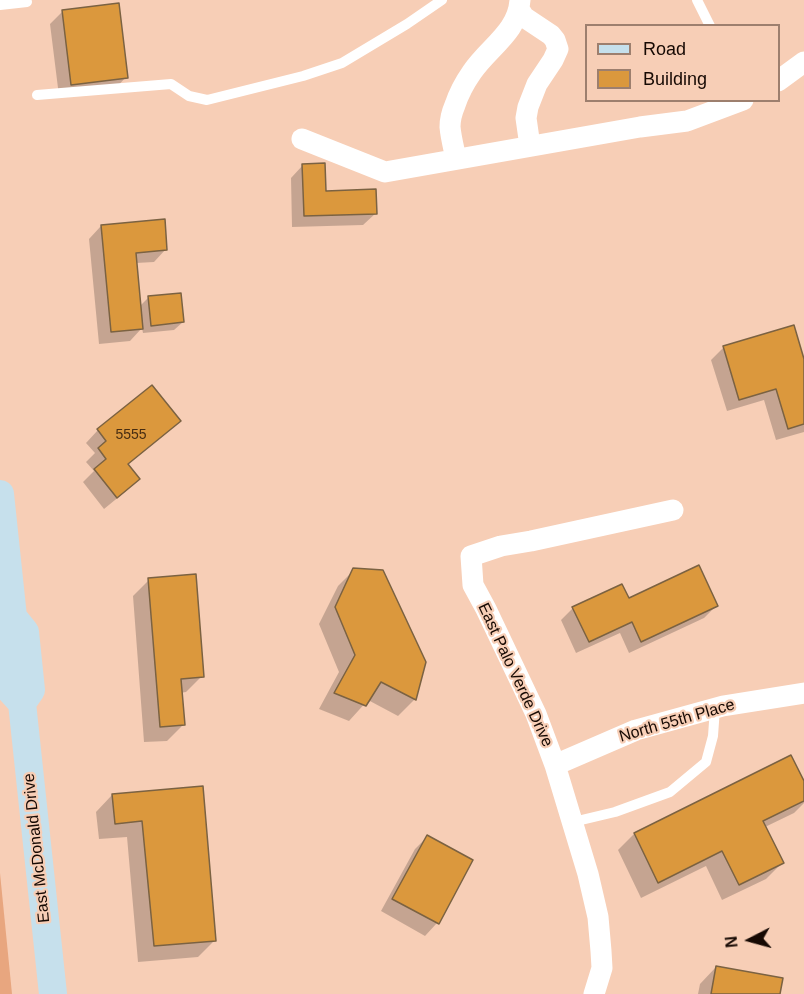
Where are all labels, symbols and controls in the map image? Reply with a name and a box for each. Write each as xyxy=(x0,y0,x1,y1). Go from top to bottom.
legend xyxy=(585,24,780,102)
text: Road xyxy=(643,39,686,59)
text: Building xyxy=(643,69,707,89)
house number: 5555 xyxy=(115,427,147,443)
street label: East Palo Verde Drive xyxy=(473,600,557,750)
street label: North 55th Place xyxy=(617,695,737,747)
street label: East McDonald Drive xyxy=(20,772,54,924)
north arrow xyxy=(720,910,780,970)
text: N xyxy=(723,935,741,949)

